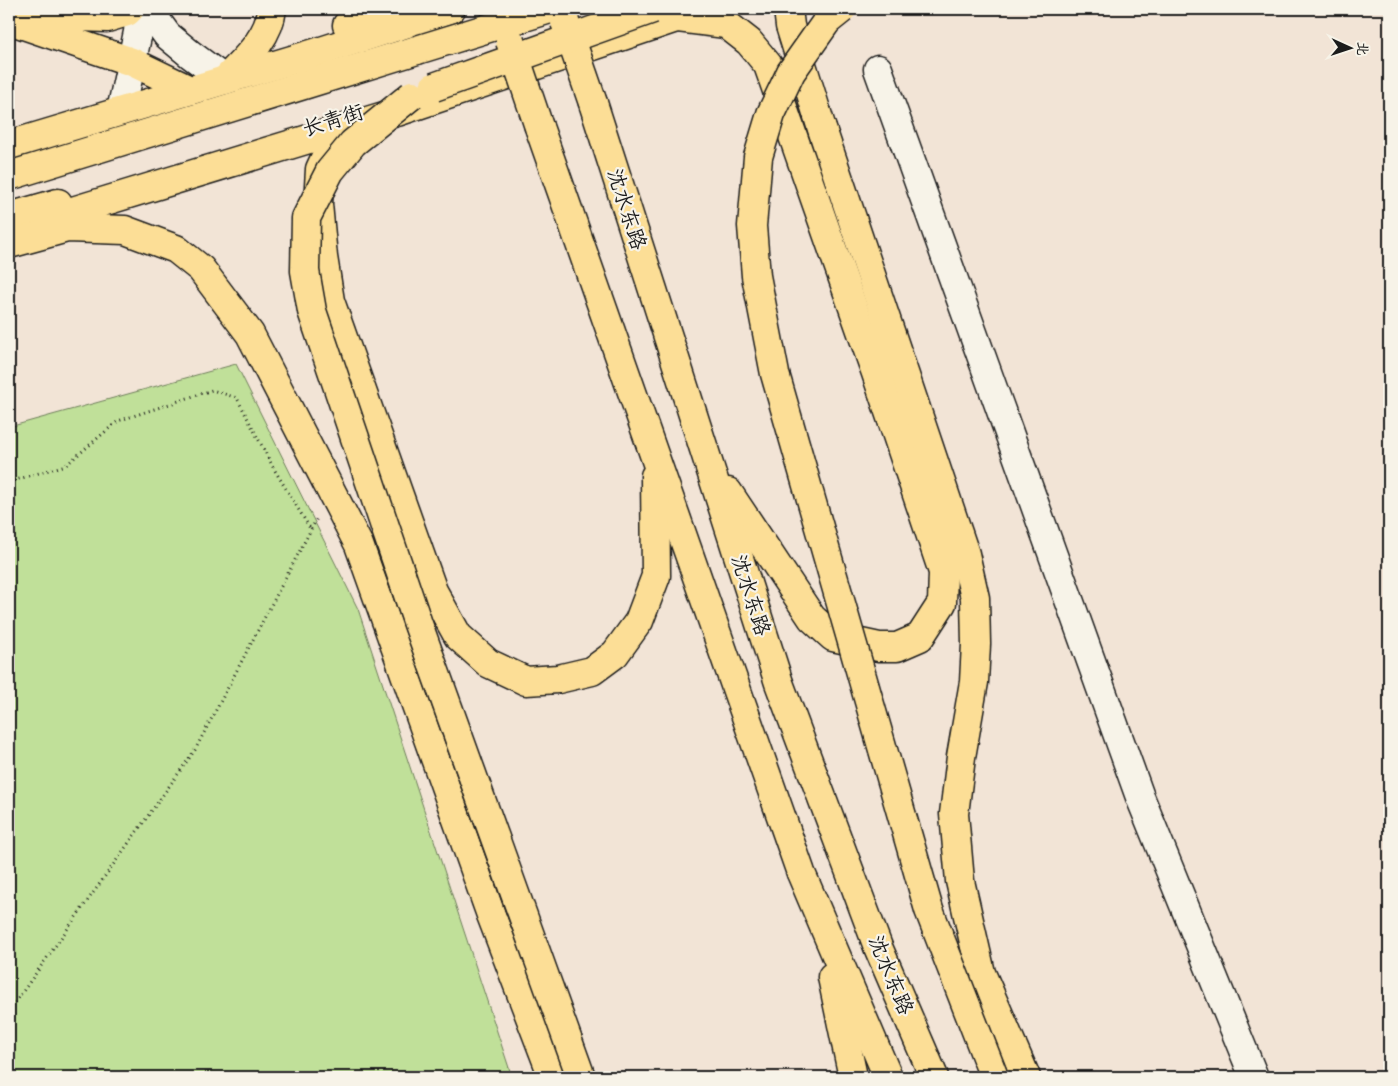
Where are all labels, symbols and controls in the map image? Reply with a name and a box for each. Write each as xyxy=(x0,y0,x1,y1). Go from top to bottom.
north arrow xyxy=(1326,22,1376,72)
text: 北 xyxy=(1354,41,1371,56)
street label: 长青街 xyxy=(299,98,367,142)
street label: 沈水东路 xyxy=(602,165,652,253)
street label: 沈水东路 xyxy=(726,551,776,639)
street label: 沈水东路 xyxy=(863,931,919,1019)

